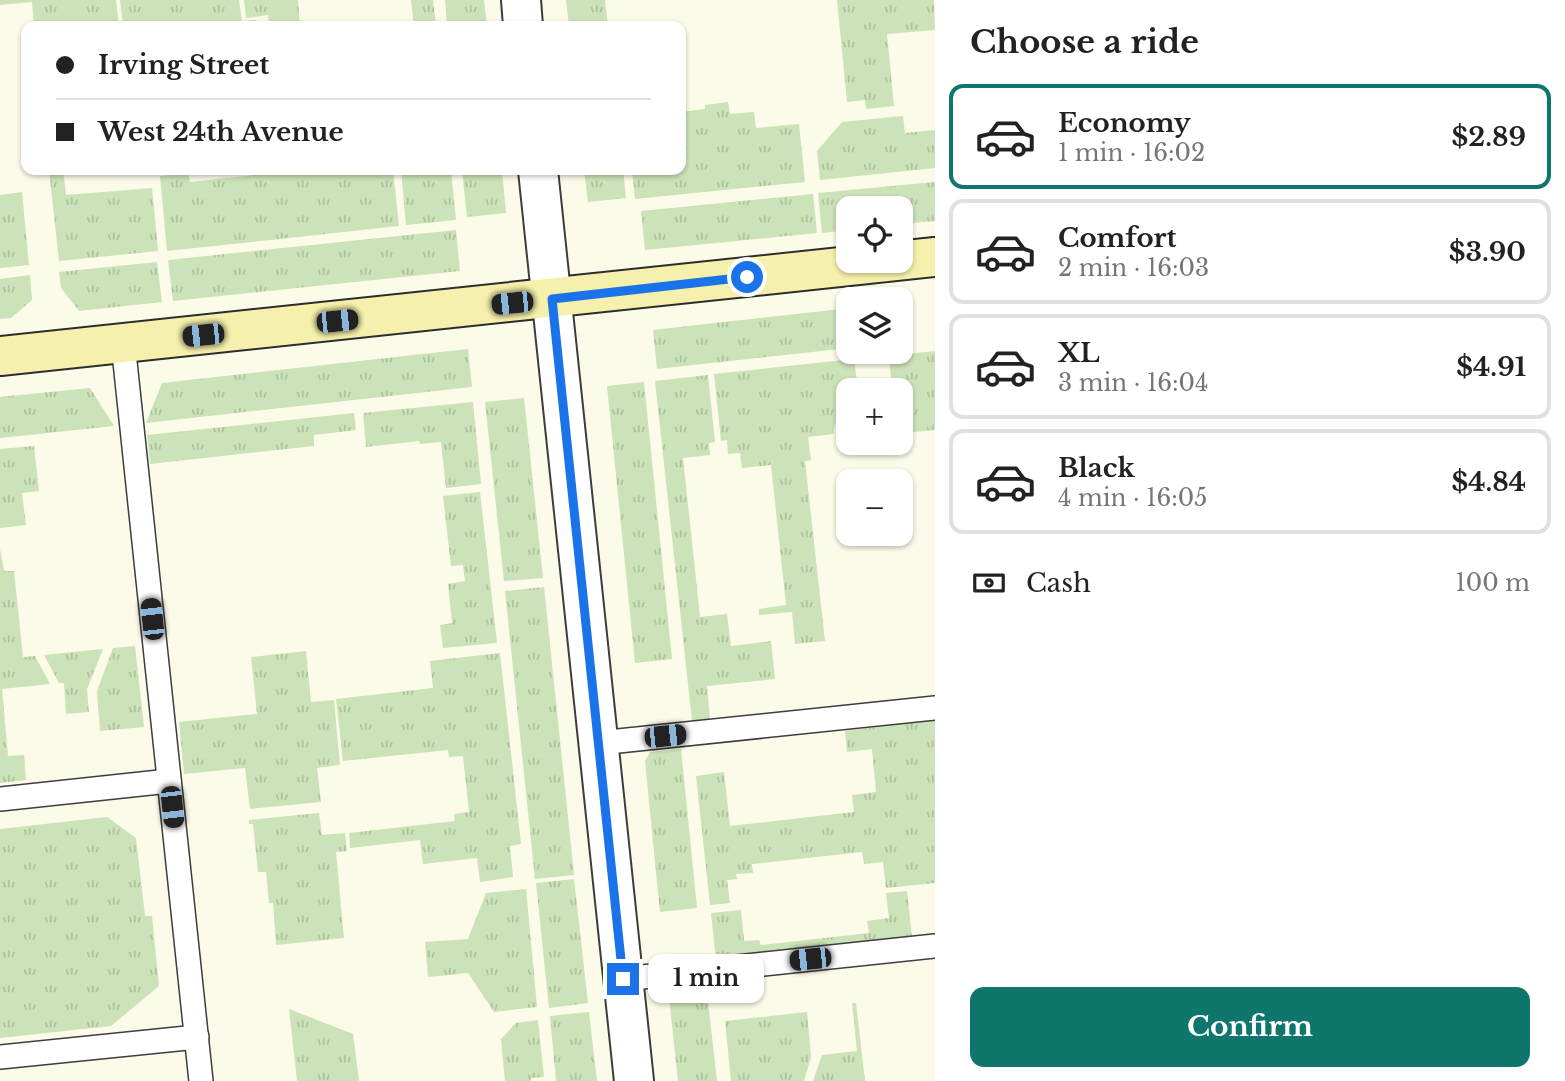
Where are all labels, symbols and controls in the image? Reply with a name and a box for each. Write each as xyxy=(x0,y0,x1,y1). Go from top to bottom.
text: Choose a ride xyxy=(970,22,1199,62)
text: Irving Street xyxy=(98,49,269,81)
icon: car xyxy=(974,105,1037,168)
text: Economy xyxy=(1058,107,1191,139)
text: West 24th Avenue xyxy=(98,116,344,148)
text: $2.89 xyxy=(1452,121,1526,153)
text: 1 min · 16:02 xyxy=(1058,139,1205,167)
map controls xyxy=(836,196,913,546)
button: locate xyxy=(836,196,913,273)
icon: car xyxy=(974,220,1037,283)
text: Comfort xyxy=(1058,222,1176,254)
text: $3.90 xyxy=(1449,236,1526,268)
text: 2 min · 16:03 xyxy=(1058,254,1209,282)
route start xyxy=(731,261,763,293)
button: layers xyxy=(836,287,913,364)
car xyxy=(491,290,534,316)
car xyxy=(316,308,359,334)
car xyxy=(182,322,225,348)
icon: car xyxy=(974,335,1037,398)
text: XL xyxy=(1058,337,1100,369)
text: $4.91 xyxy=(1456,351,1526,383)
text: 3 min · 16:04 xyxy=(1058,369,1208,397)
button: + xyxy=(836,378,913,455)
icon: car xyxy=(974,450,1037,513)
text: Black xyxy=(1058,452,1135,484)
text: $4.84 xyxy=(1451,466,1526,498)
button: − xyxy=(836,469,913,546)
text: 4 min · 16:05 xyxy=(1058,484,1207,512)
icon: cash xyxy=(970,564,1008,602)
text: Cash xyxy=(1026,567,1091,599)
text: 100 m xyxy=(1456,569,1530,597)
car xyxy=(140,597,165,641)
car xyxy=(644,723,687,749)
car xyxy=(160,785,185,829)
car xyxy=(789,946,832,972)
callout: 1 min xyxy=(648,954,763,1004)
route end xyxy=(607,963,639,995)
text: 1 min xyxy=(673,964,739,992)
button: Confirm xyxy=(970,987,1530,1067)

